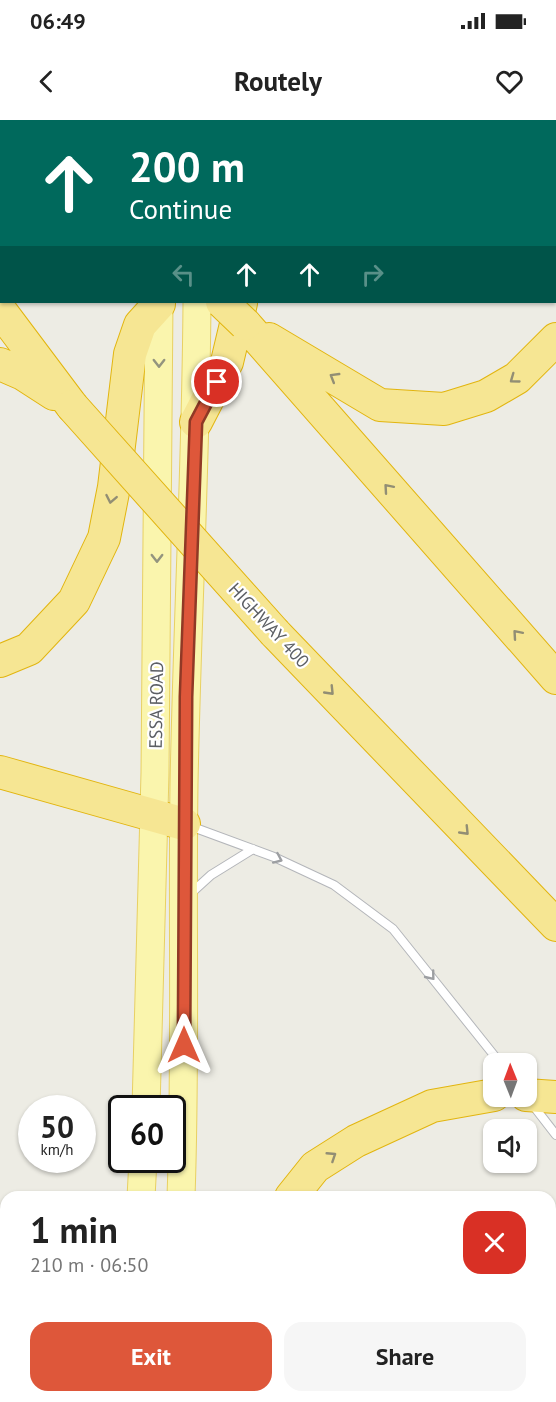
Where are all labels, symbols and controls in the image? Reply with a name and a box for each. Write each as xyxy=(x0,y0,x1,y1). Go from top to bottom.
text: 06:49 xyxy=(30,7,86,35)
text: Routely xyxy=(234,64,322,98)
icon: back xyxy=(30,65,63,98)
icon: heart xyxy=(493,65,526,98)
text: 200 m xyxy=(129,139,245,194)
icon: ahead xyxy=(30,144,108,222)
text: Continue xyxy=(129,192,232,226)
icon: left xyxy=(167,258,200,291)
icon: ahead xyxy=(230,258,263,291)
icon: ahead xyxy=(293,258,326,291)
icon: right xyxy=(356,258,389,291)
pin xyxy=(191,356,242,407)
one-way arrow xyxy=(153,358,165,367)
icon: arrive xyxy=(200,365,233,398)
one-way arrow xyxy=(509,372,520,383)
one-way arrow xyxy=(330,373,340,385)
one-way arrow xyxy=(384,484,395,494)
one-way arrow xyxy=(106,495,118,504)
one-way arrow xyxy=(151,553,163,562)
street label: HIGHWAY 400 xyxy=(224,578,314,672)
one-way arrow xyxy=(513,630,524,641)
street label: ESSA ROAD xyxy=(144,661,168,749)
one-way arrow xyxy=(323,684,334,694)
one-way arrow xyxy=(458,825,469,835)
one-way arrow xyxy=(272,852,283,864)
one-way arrow xyxy=(423,969,434,980)
position arrow xyxy=(152,1013,216,1077)
north arrow xyxy=(483,1053,537,1107)
map controls xyxy=(483,1053,537,1173)
speed limit sign: 60 xyxy=(108,1095,186,1173)
text: 50 xyxy=(40,1107,74,1146)
button: sound xyxy=(483,1119,537,1173)
text: km/h xyxy=(41,1140,73,1159)
one-way arrow xyxy=(326,1152,336,1164)
text: 1 min xyxy=(30,1206,118,1253)
button: close xyxy=(463,1211,526,1274)
text: 210 m · 06:50 xyxy=(30,1252,148,1278)
button: Exit xyxy=(30,1322,272,1391)
button: Share xyxy=(284,1322,526,1391)

